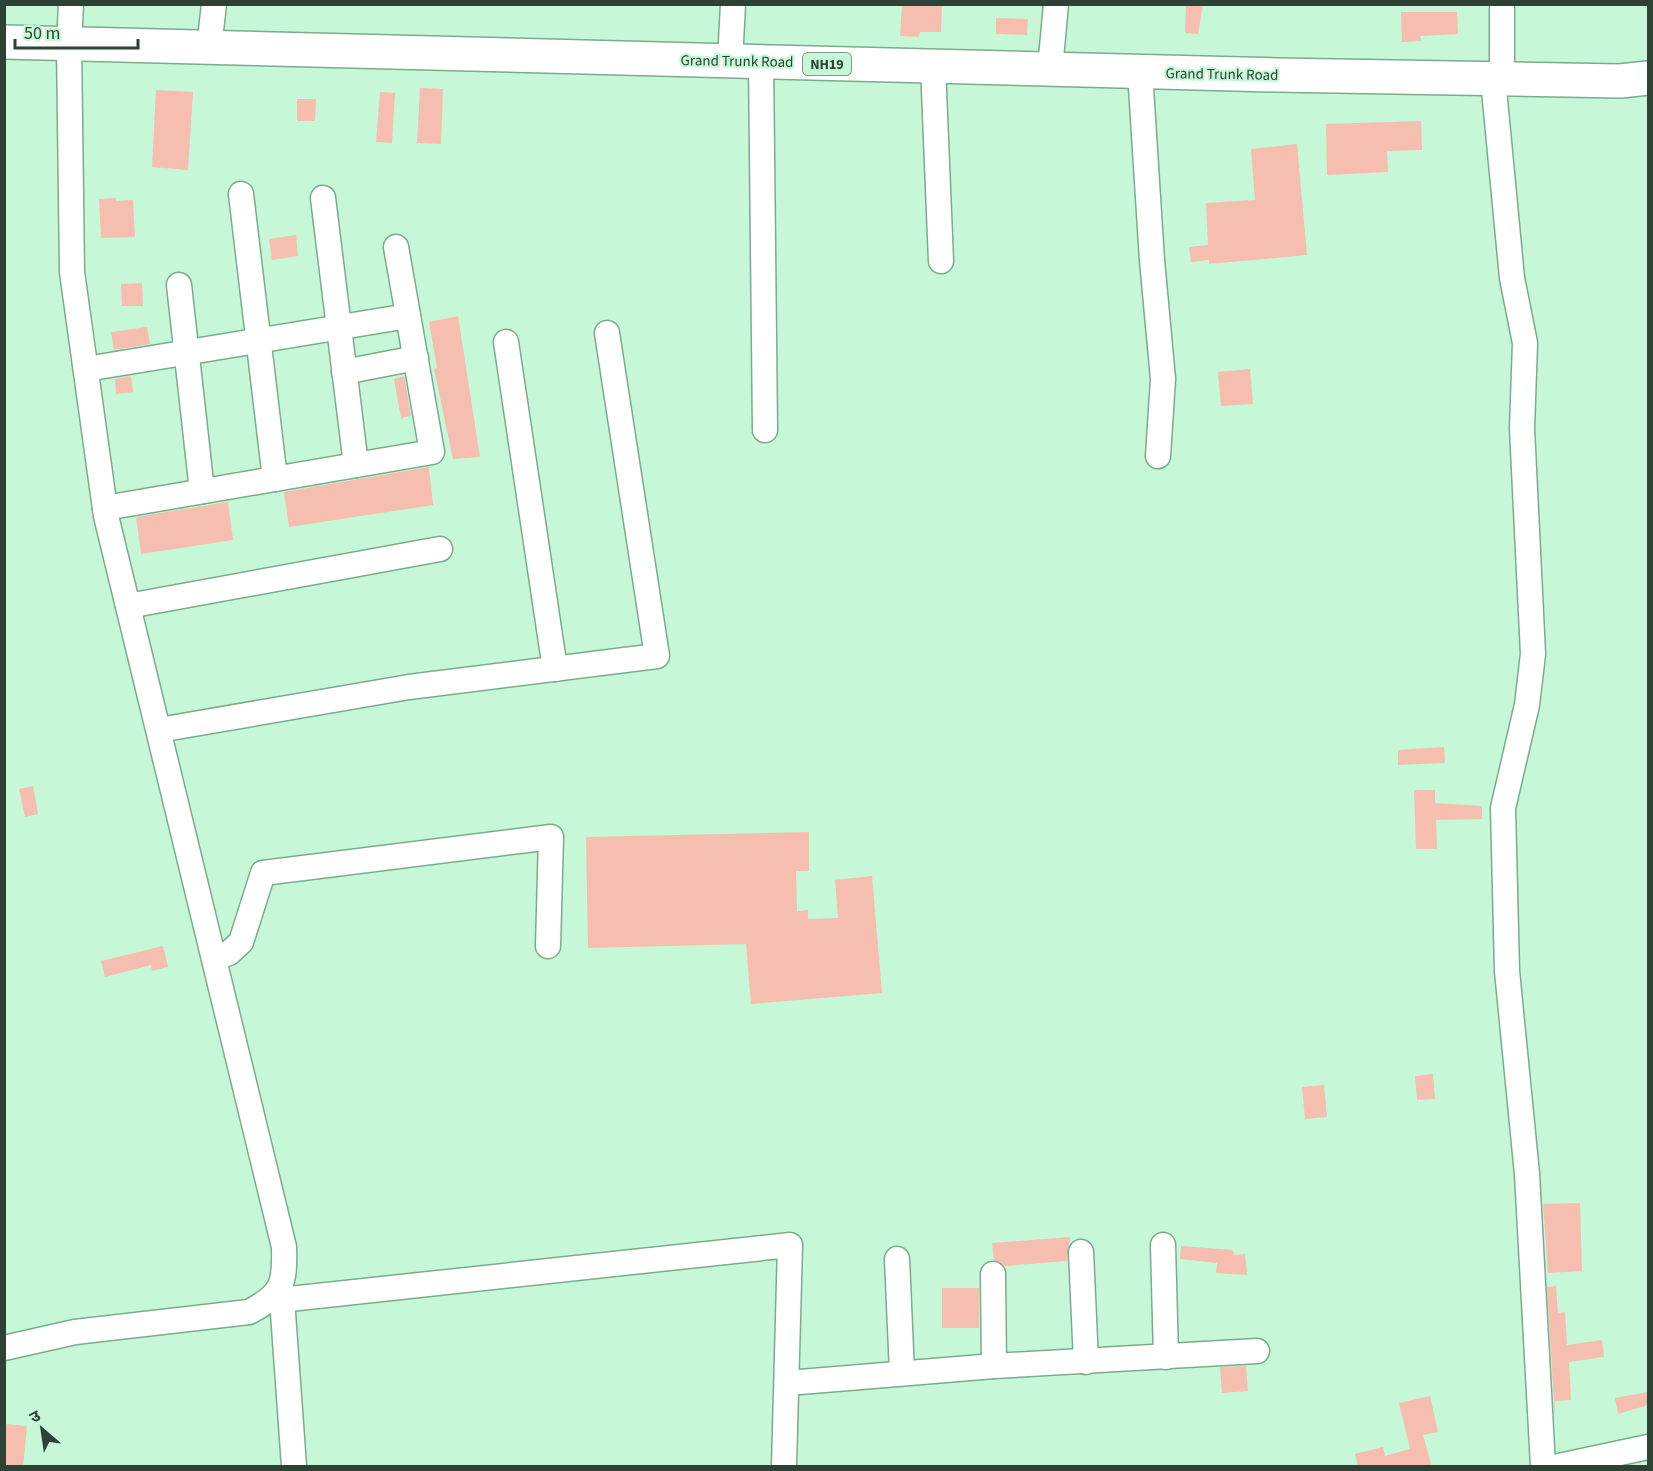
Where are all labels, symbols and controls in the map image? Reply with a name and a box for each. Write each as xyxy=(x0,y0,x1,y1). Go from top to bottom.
scale bar xyxy=(15,12,138,50)
text: 50 m xyxy=(24,21,60,46)
street label: Grand Trunk Road xyxy=(680,50,794,73)
road number: NH19 xyxy=(803,53,851,75)
street label: Grand Trunk Road xyxy=(1165,63,1279,86)
north arrow xyxy=(12,1399,72,1459)
text: उ xyxy=(26,1405,45,1429)

